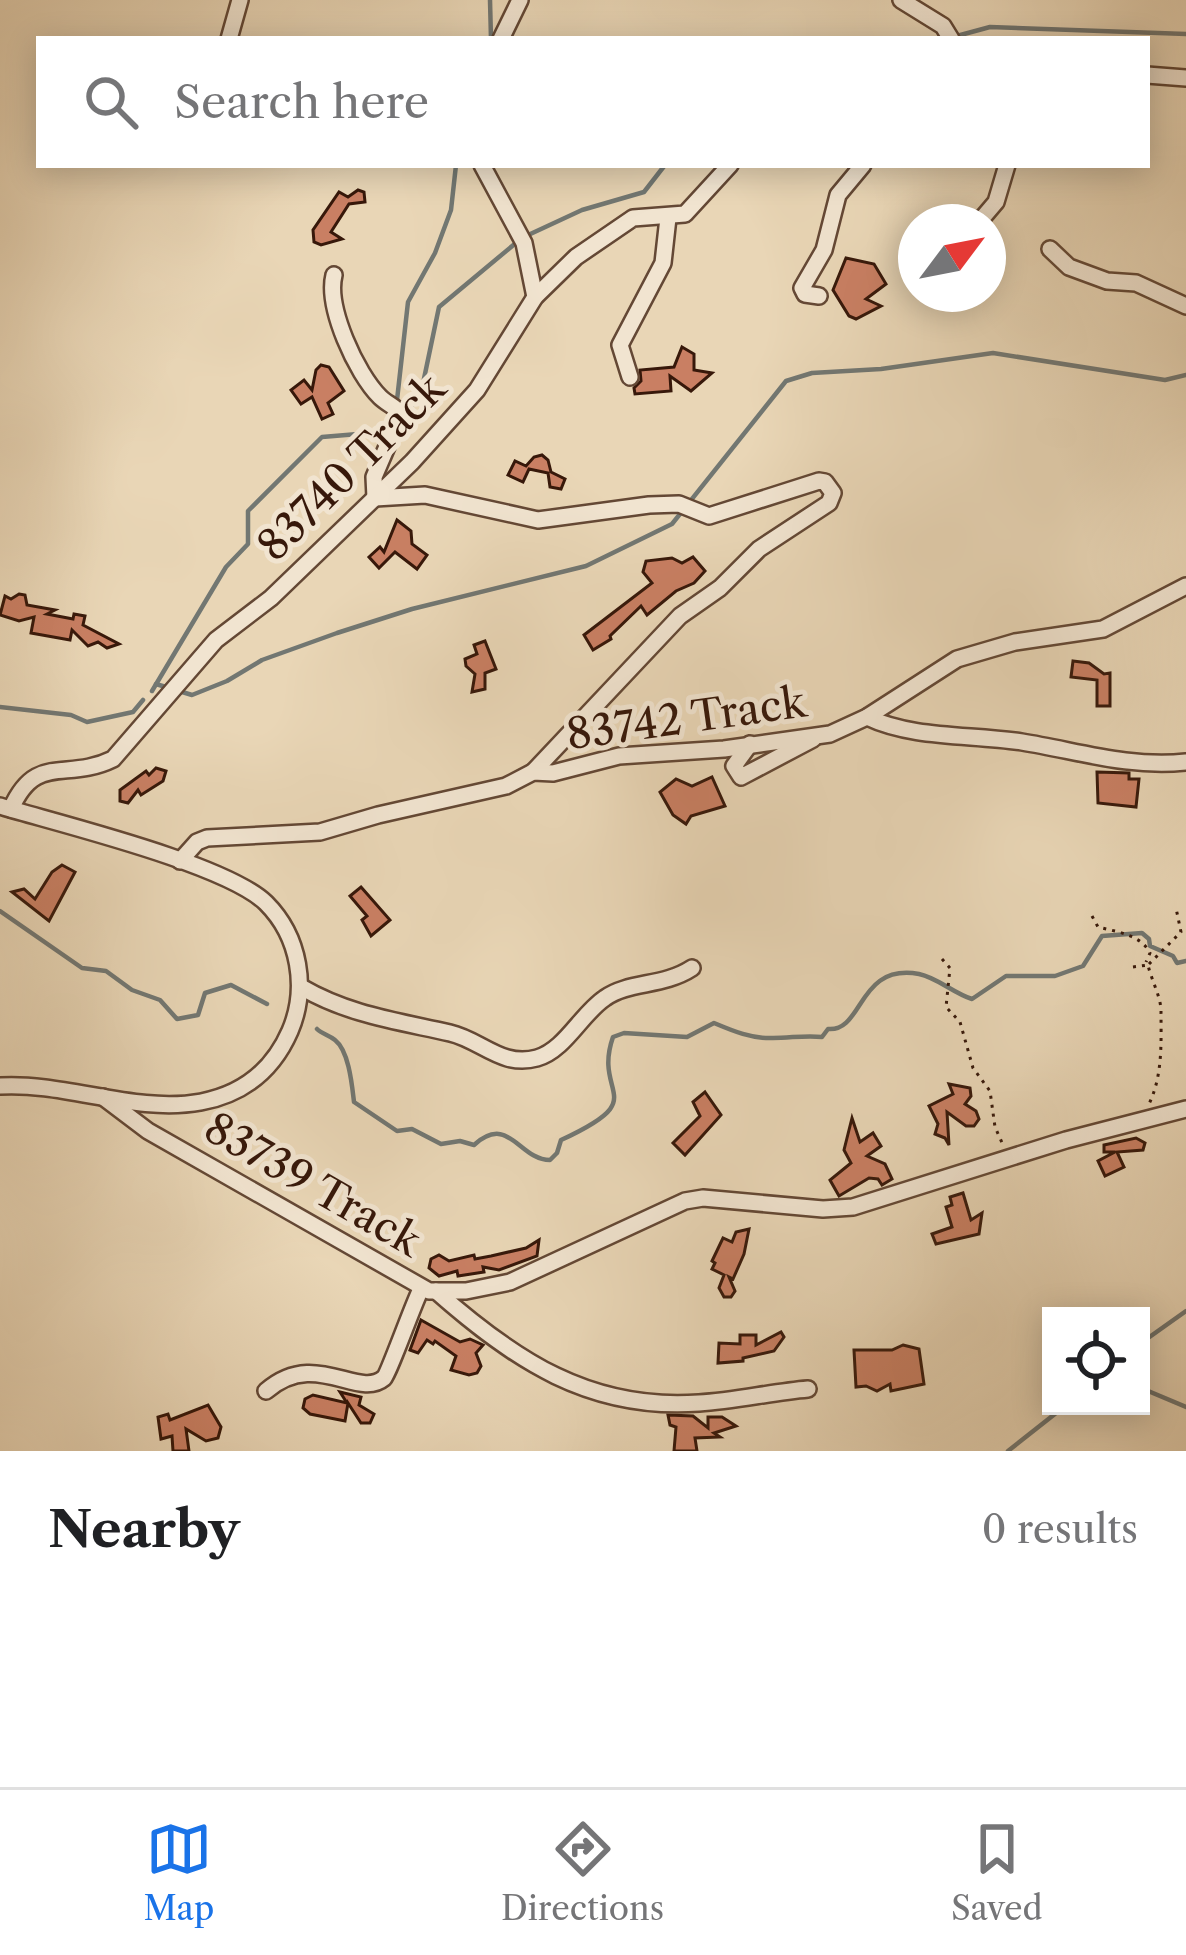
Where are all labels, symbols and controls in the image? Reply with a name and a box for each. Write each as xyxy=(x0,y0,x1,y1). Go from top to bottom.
search box xyxy=(36,36,1150,168)
icon: search xyxy=(78,69,144,135)
text: Search here xyxy=(174,74,429,130)
north arrow xyxy=(898,204,1006,312)
street label: 83740 Track xyxy=(247,361,457,571)
street label: 83742 Track xyxy=(563,675,811,761)
street label: 83739 Track xyxy=(195,1101,432,1268)
map controls xyxy=(1042,1307,1150,1415)
button: locate xyxy=(1042,1307,1150,1415)
text: Nearby xyxy=(48,1498,240,1560)
text: 0 results xyxy=(982,1505,1138,1553)
tab: Map xyxy=(143,1816,214,1929)
tab: Directions xyxy=(501,1816,664,1929)
tab: Saved xyxy=(951,1816,1043,1929)

